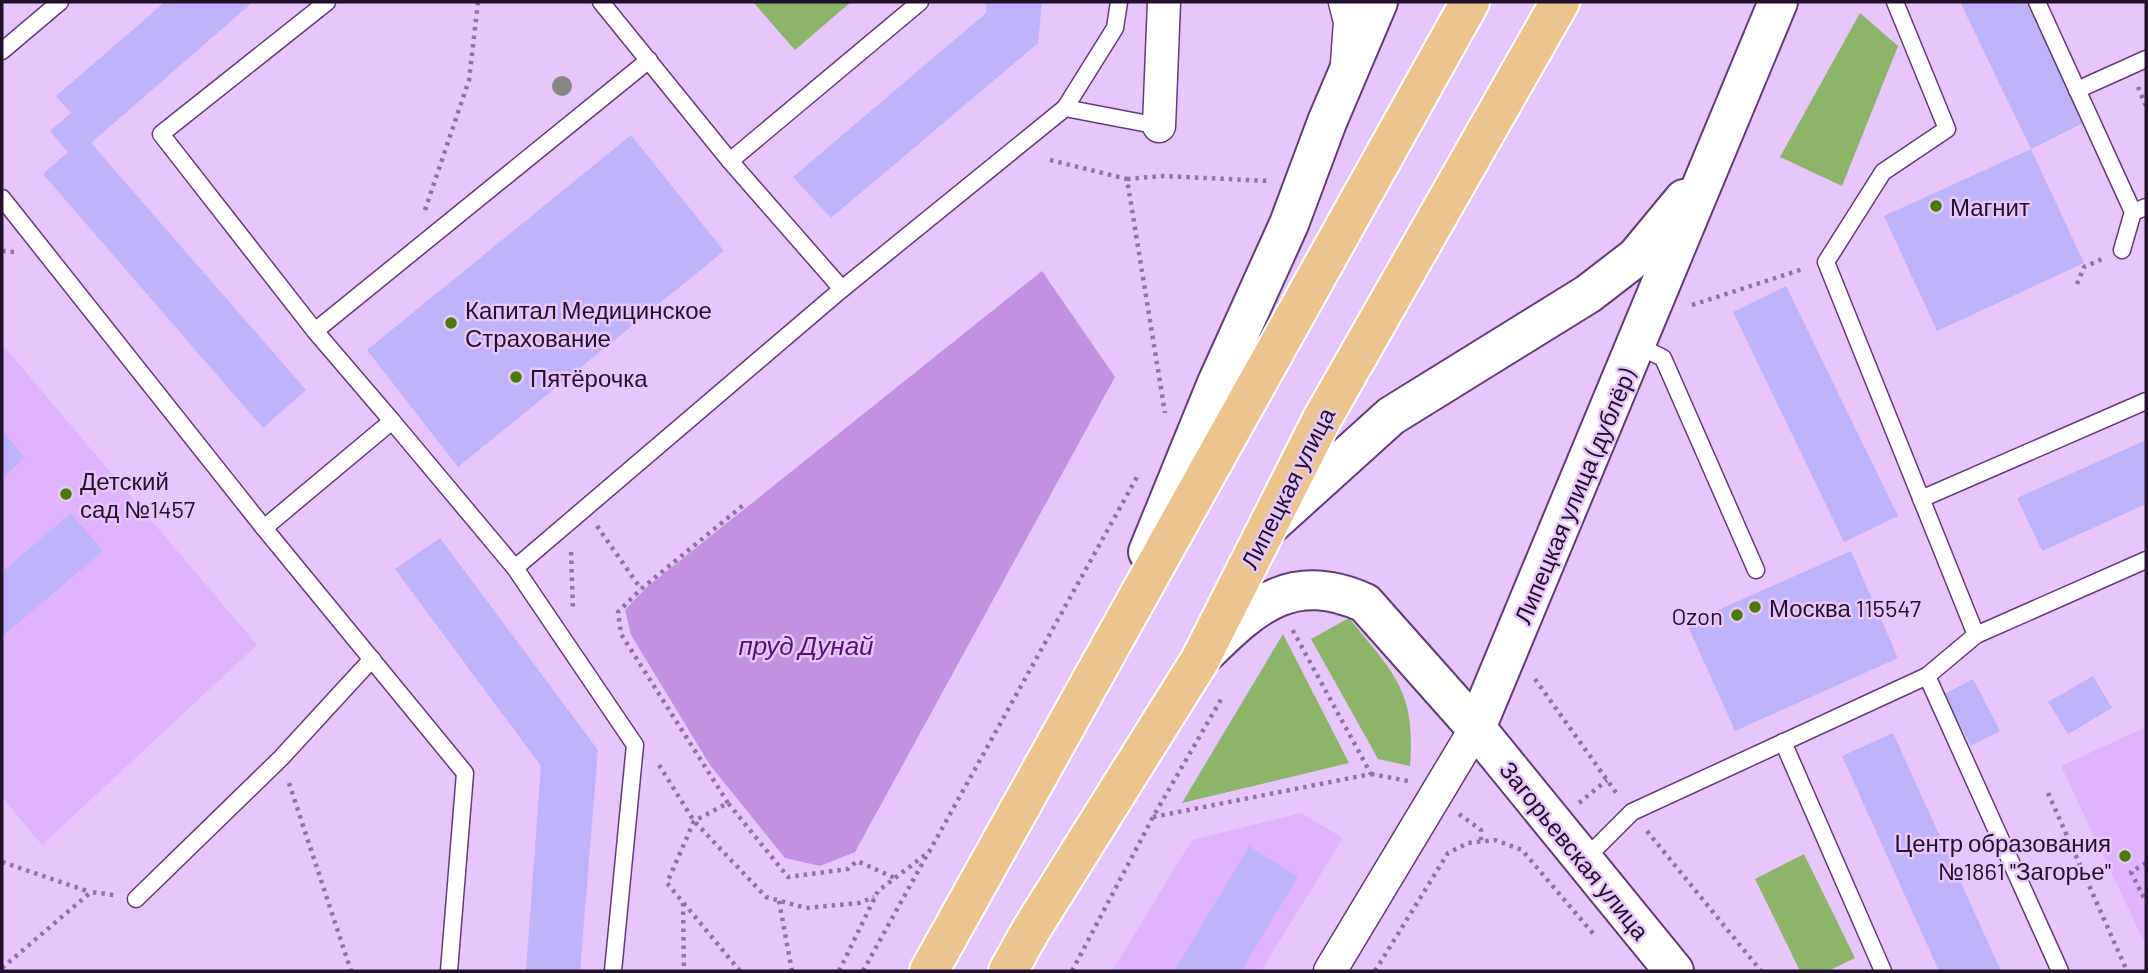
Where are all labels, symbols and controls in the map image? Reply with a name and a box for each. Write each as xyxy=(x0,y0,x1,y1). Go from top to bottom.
place label: Магнит xyxy=(1950,192,2030,221)
marker: Магнит xyxy=(1928,198,1944,214)
place label: Капитал Медицинское Страхование xyxy=(465,295,712,352)
marker: Капитал Медицинское Страхование xyxy=(443,315,459,331)
place label: Пятёрочка xyxy=(530,363,648,392)
street label: Липецкая улица (дублёр) xyxy=(1507,363,1641,628)
marker: Пятёрочка xyxy=(508,369,524,385)
street label: Липецкая улица xyxy=(1234,402,1340,574)
place label: Детский сад №1457 xyxy=(80,466,195,523)
marker: Детский сад №1457 xyxy=(58,486,74,502)
place label: Москва 115547 xyxy=(1769,593,1921,622)
marker: Москва 115547 xyxy=(1747,599,1763,615)
place label: Ozon xyxy=(1671,601,1723,630)
marker: Ozon xyxy=(1729,607,1745,623)
water label: пруд Дунай xyxy=(738,629,874,660)
street label: Загорьевская улица xyxy=(1494,755,1656,946)
place label: Центр образования №1861 "Загорье" xyxy=(1894,828,2111,885)
marker: Центр образования №1861 "Загорье" xyxy=(2117,848,2133,864)

